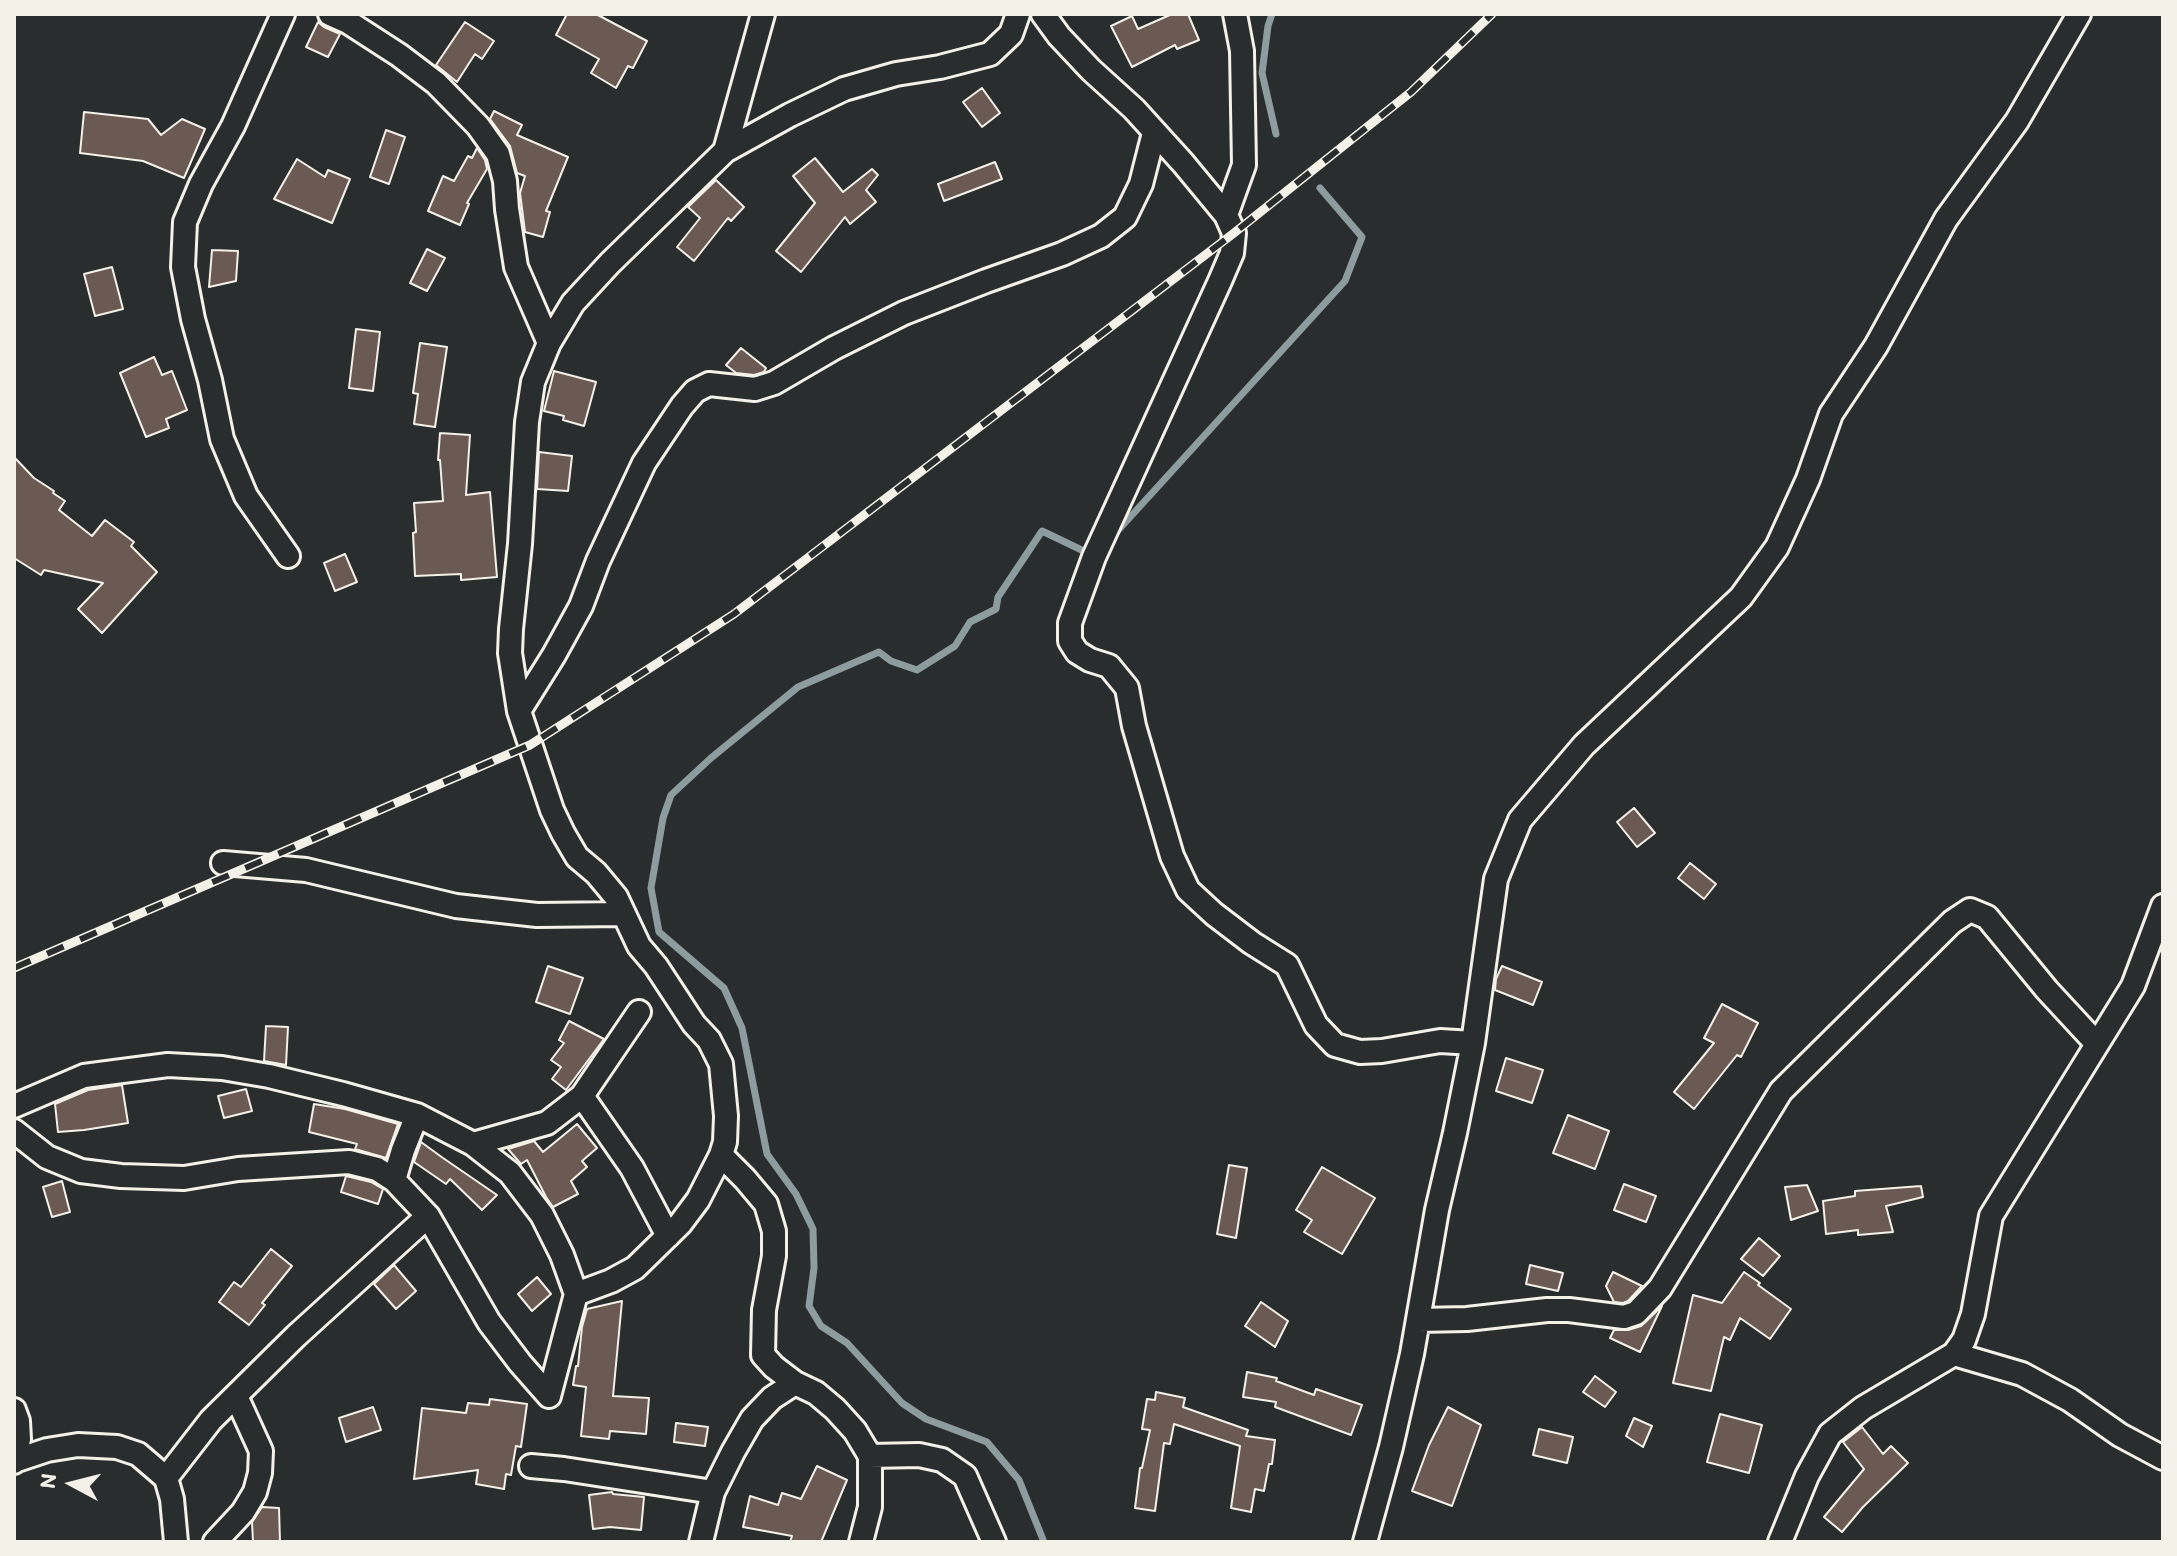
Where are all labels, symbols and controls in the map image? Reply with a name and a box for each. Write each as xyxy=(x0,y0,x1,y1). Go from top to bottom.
north arrow xyxy=(32,1444,112,1524)
text: N xyxy=(33,1472,62,1490)

